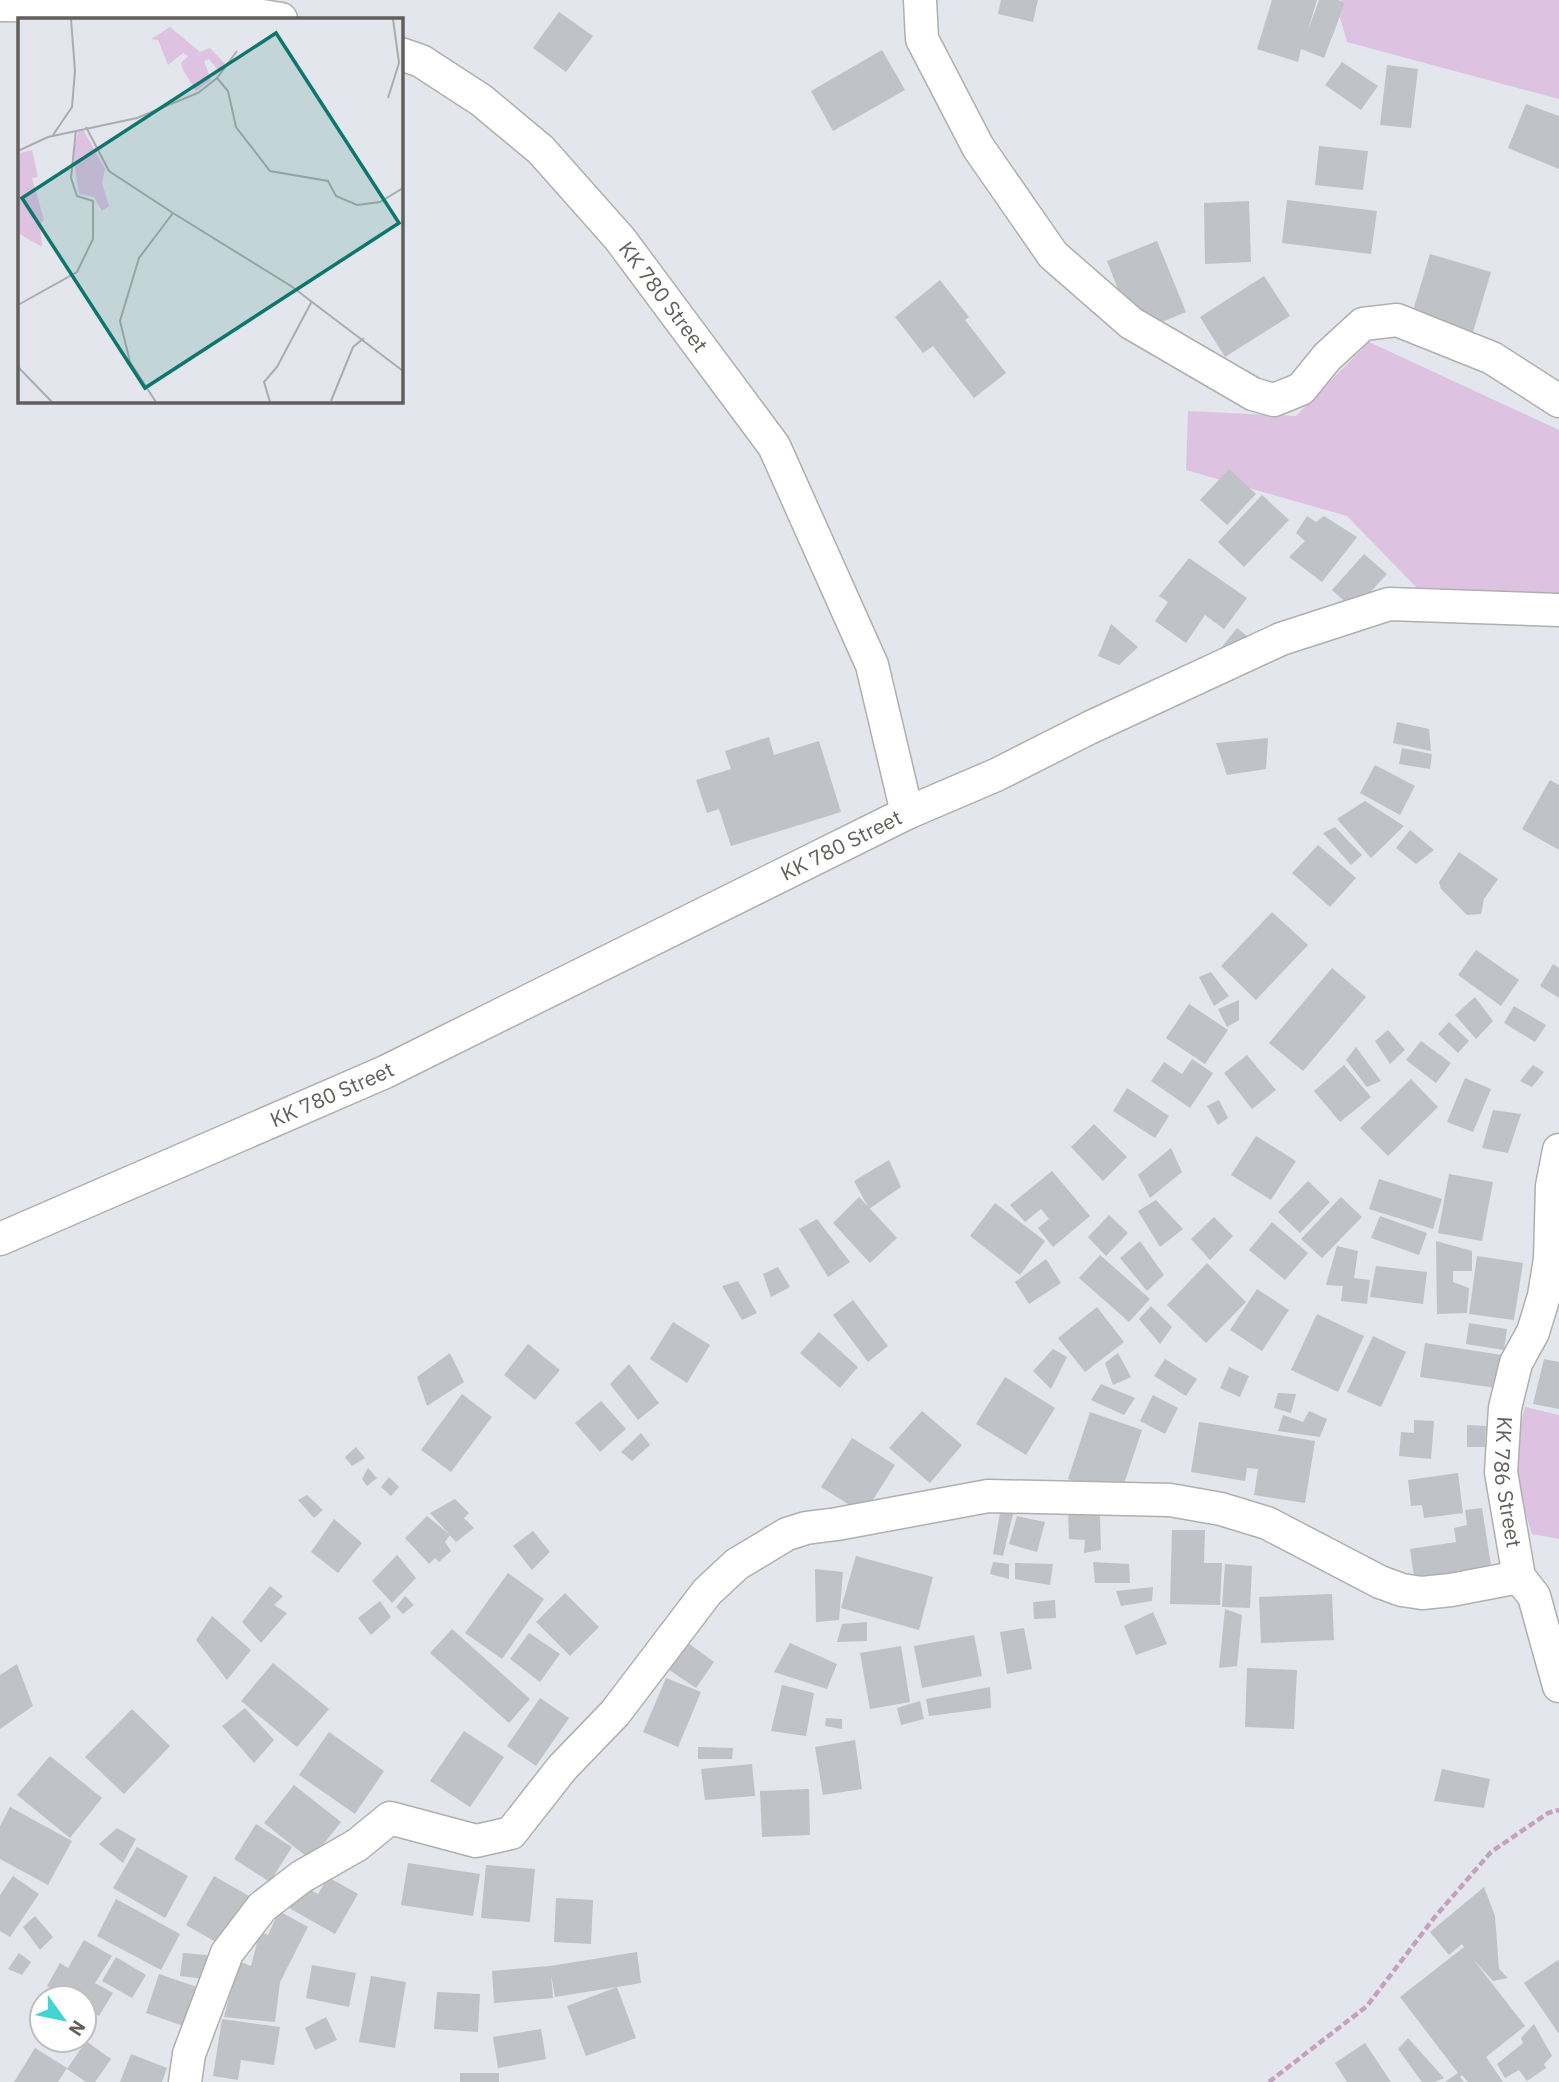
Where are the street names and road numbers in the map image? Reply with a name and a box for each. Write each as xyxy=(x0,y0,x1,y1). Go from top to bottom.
street label: KK 780 Street xyxy=(613,235,715,358)
street label: KK 780 Street xyxy=(775,803,906,887)
street label: KK 780 Street xyxy=(266,1055,398,1133)
street label: KK 786 Street xyxy=(1488,1416,1529,1549)

